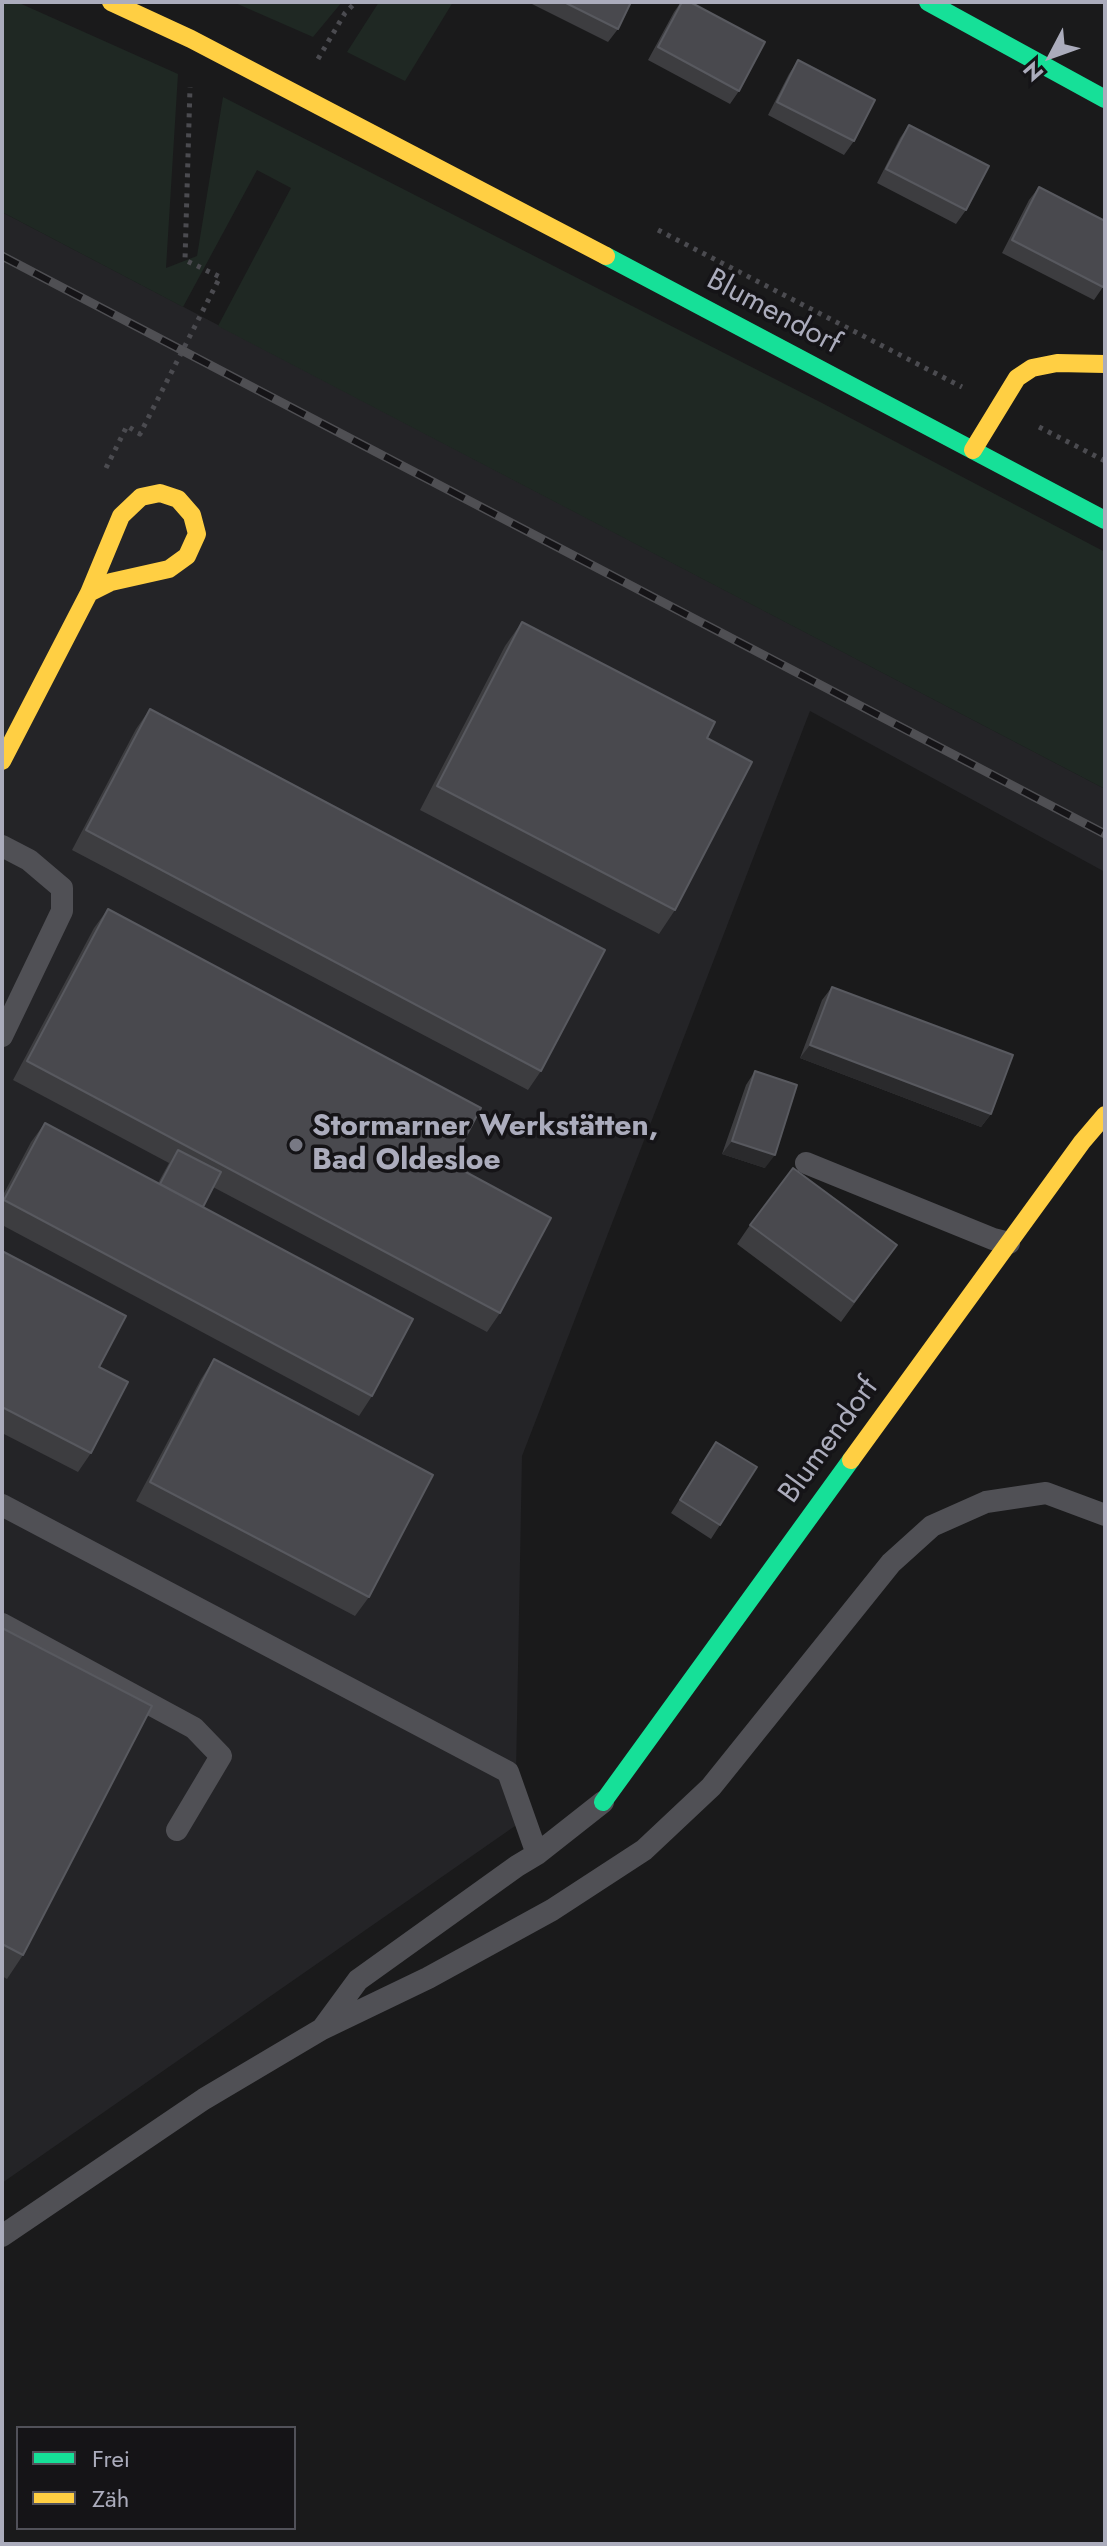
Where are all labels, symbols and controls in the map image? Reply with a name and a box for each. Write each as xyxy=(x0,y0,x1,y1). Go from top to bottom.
north arrow xyxy=(1011,16,1091,96)
text: N xyxy=(1015,55,1051,89)
street label: Blumendorf xyxy=(700,263,846,363)
place label: Stormarner Werkstätten, Bad Oldesloe xyxy=(312,1110,658,1180)
marker: Stormarner Werkstätten, Bad Oldesloe xyxy=(287,1136,305,1154)
street label: Blumendorf xyxy=(772,1371,888,1511)
legend xyxy=(16,2426,296,2530)
text: Frei xyxy=(92,2441,130,2476)
text: Zäh xyxy=(92,2481,129,2516)

